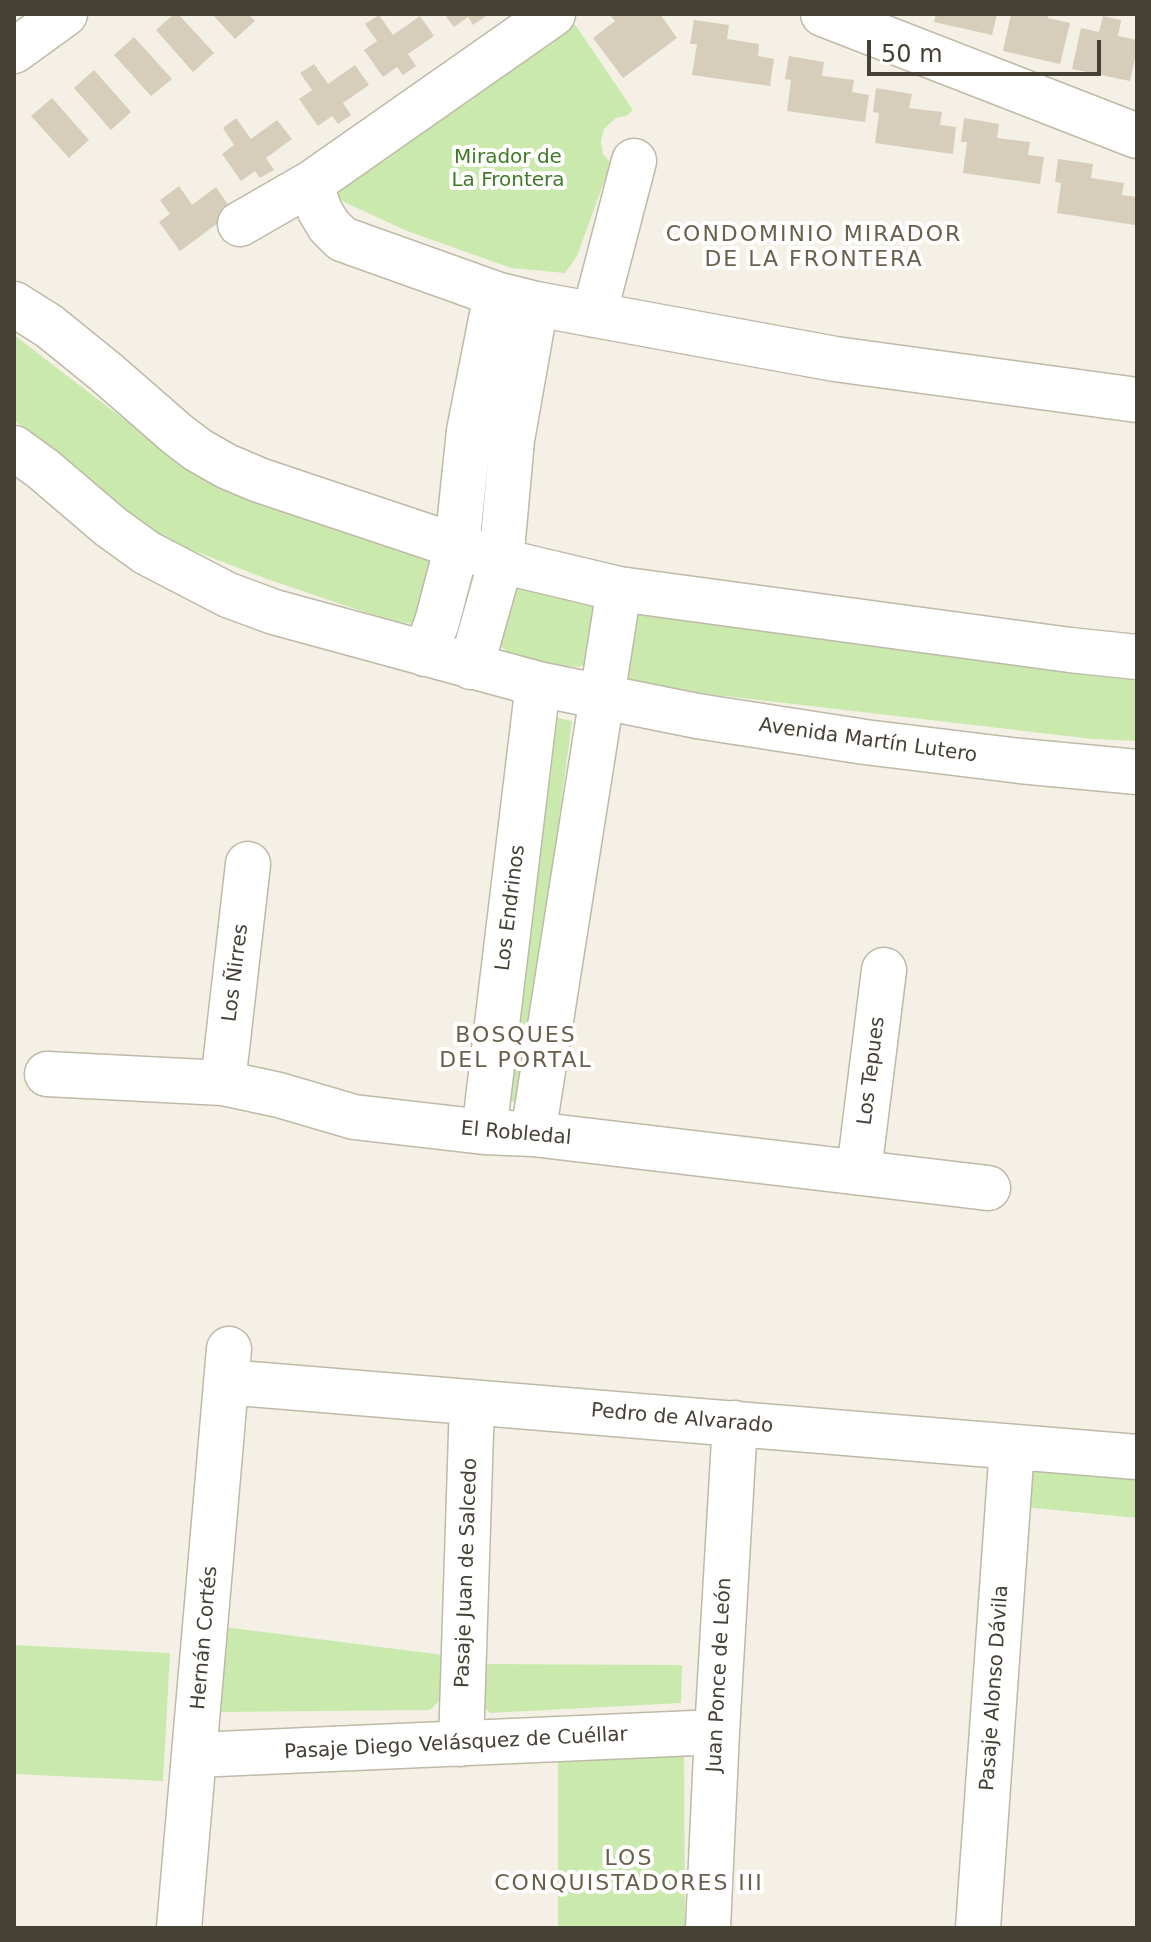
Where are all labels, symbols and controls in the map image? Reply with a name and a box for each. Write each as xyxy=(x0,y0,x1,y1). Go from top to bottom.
scale bar xyxy=(871,24,1105,74)
text: 50 m xyxy=(881,40,943,68)
park label: Mirador de La Frontera xyxy=(451,146,565,193)
district label: CONDOMINIO MIRADOR DE LA FRONTERA xyxy=(666,222,962,274)
street label: Avenida Martín Lutero xyxy=(757,714,979,768)
street label: Los Endrinos xyxy=(491,844,531,972)
street label: Los Ñirres xyxy=(218,923,254,1023)
street label: Los Tepues xyxy=(853,1015,891,1127)
district label: BOSQUES DEL PORTAL xyxy=(439,1023,593,1074)
street label: El Robledal xyxy=(460,1117,572,1151)
street label: Pedro de Alvarado xyxy=(590,1399,774,1439)
street label: Pasaje Juan de Salcedo xyxy=(451,1458,483,1688)
street label: Hernán Cortés xyxy=(187,1565,223,1711)
street label: Juan Ponce de León xyxy=(703,1577,737,1773)
street label: Pasaje Alonso Dávila xyxy=(976,1584,1014,1792)
street label: Pasaje Diego Velásquez de Cuéllar xyxy=(284,1723,628,1765)
district label: LOS CONQUISTADORES III xyxy=(494,1846,764,1898)

